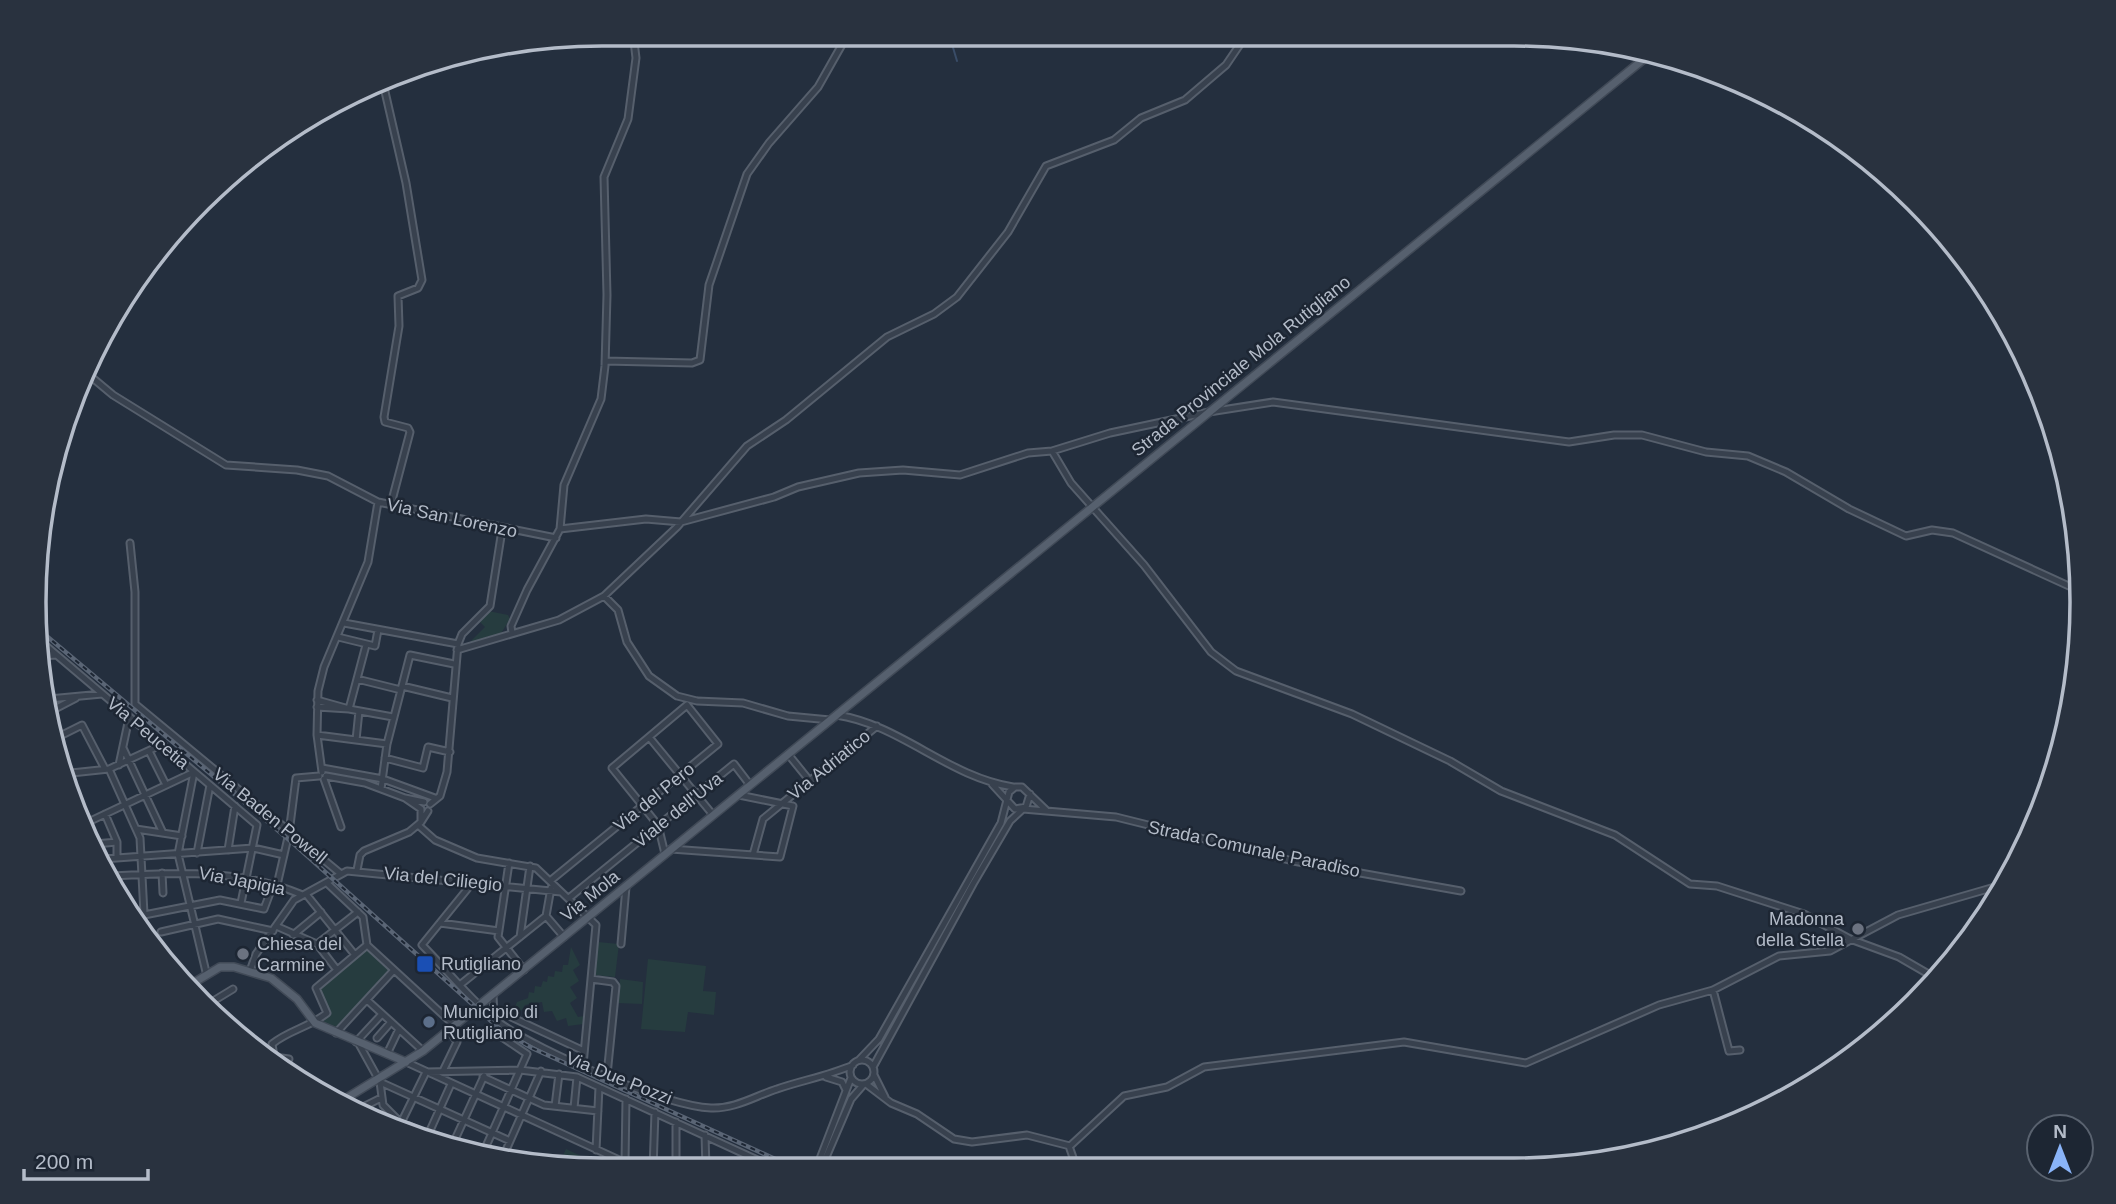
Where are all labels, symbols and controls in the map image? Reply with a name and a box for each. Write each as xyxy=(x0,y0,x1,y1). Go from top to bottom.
street label: Strada Provinciale Mola Rutigliano xyxy=(1128,272,1354,460)
street label: Via San Lorenzo xyxy=(385,494,519,542)
street label: Via Peucetia xyxy=(103,693,194,774)
street label: Via Adriatico xyxy=(784,726,874,804)
street label: Via del Pero xyxy=(610,758,698,836)
street label: Via Baden Powell xyxy=(209,764,331,868)
street label: Viale dell'Uva xyxy=(630,768,727,852)
street label: Strada Comunale Paradiso xyxy=(1146,817,1362,881)
street label: Via Japigia xyxy=(197,863,288,899)
street label: Via del Ciliegio xyxy=(383,863,503,895)
street label: Via Mola xyxy=(557,866,624,926)
place label: Madonna della Stella xyxy=(1756,909,1845,950)
marker: Madonna della Stella xyxy=(1850,921,1866,937)
place label: Chiesa del Carmine xyxy=(257,934,342,975)
marker: Chiesa del Carmine xyxy=(235,946,251,962)
marker: Rutigliano xyxy=(415,954,435,974)
place label: Rutigliano xyxy=(441,954,521,974)
place label: Municipio di Rutigliano xyxy=(443,1002,538,1043)
marker: Municipio di Rutigliano xyxy=(421,1014,437,1030)
street label: Via Due Pozzi xyxy=(563,1048,675,1108)
north arrow xyxy=(2025,1113,2095,1183)
text: N xyxy=(2053,1121,2067,1142)
scale bar xyxy=(24,1138,149,1182)
text: 200 m xyxy=(35,1150,93,1173)

